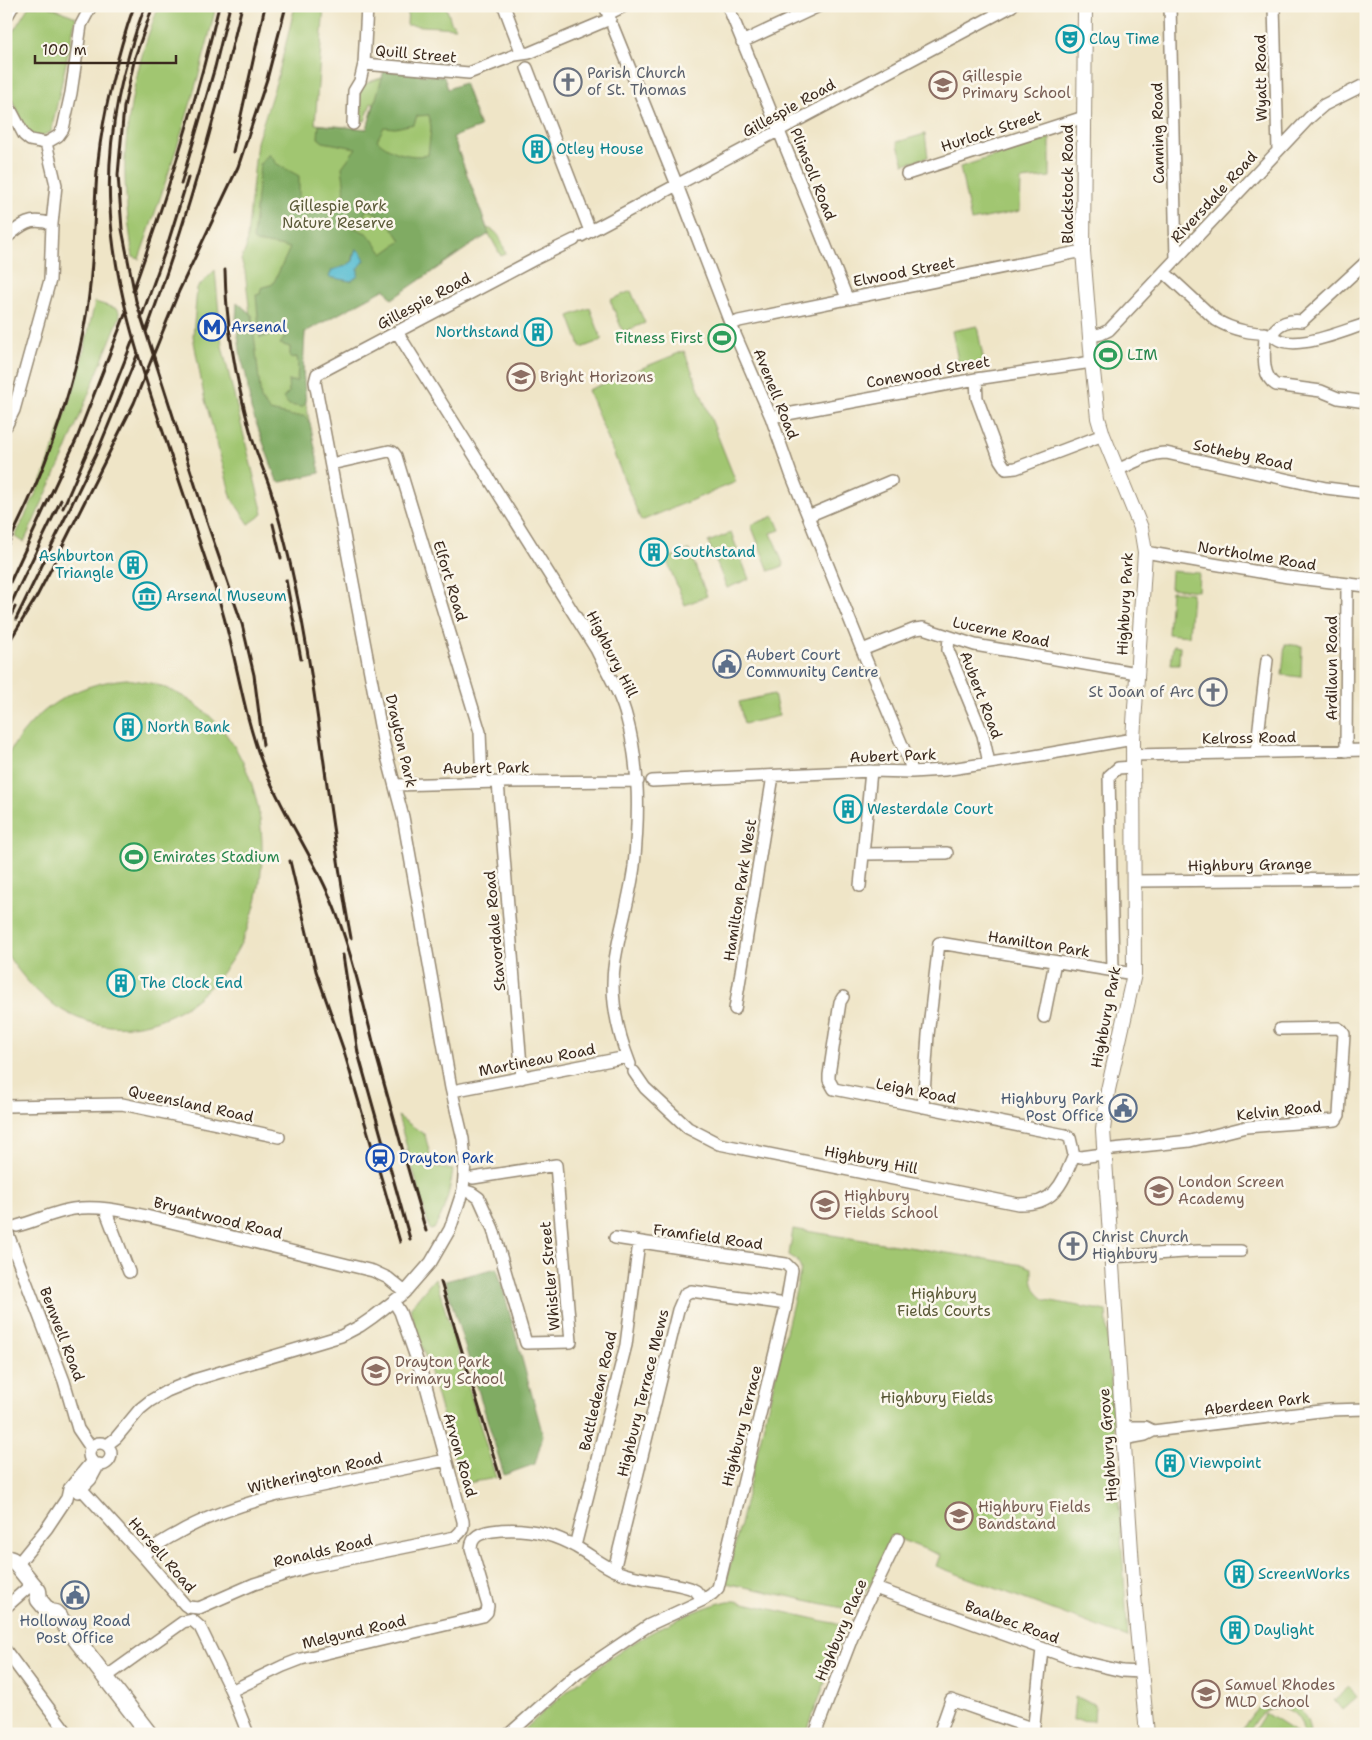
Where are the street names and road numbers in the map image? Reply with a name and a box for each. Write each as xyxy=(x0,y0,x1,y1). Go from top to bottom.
street label: Wyatt Road xyxy=(1250,34,1272,122)
street label: Quill Street xyxy=(374,40,458,68)
street label: Gillespie Road xyxy=(739,74,839,142)
street label: Canning Road xyxy=(1147,82,1169,184)
street label: Hurlock Street xyxy=(938,105,1044,157)
street label: Blackstock Road xyxy=(1058,124,1078,244)
street label: Plimsoll Road xyxy=(785,125,841,224)
street label: Riversdale Road xyxy=(1166,146,1262,247)
street label: Elwood Street xyxy=(851,252,957,292)
street label: Gillespie Road xyxy=(374,268,475,334)
street label: Avenell Road xyxy=(749,346,803,443)
street label: Conewood Street xyxy=(865,351,991,393)
street label: Sotheby Road xyxy=(1191,435,1295,475)
street label: Northolme Road xyxy=(1196,537,1318,575)
street label: Elfort Road xyxy=(428,538,472,624)
street label: Highbury Park xyxy=(1112,552,1138,656)
street label: Highbury Hill xyxy=(582,607,643,701)
street label: Lucerne Road xyxy=(951,612,1052,652)
street label: Ardilaun Road xyxy=(1322,615,1342,720)
street label: Aubert Road xyxy=(955,648,1007,742)
street label: Drayton Park xyxy=(381,692,421,790)
street label: Kelross Road xyxy=(1202,727,1297,749)
street label: Aubert Park xyxy=(849,744,937,768)
street label: Aubert Park xyxy=(442,757,530,779)
street label: Hamilton Park West xyxy=(719,817,761,963)
street label: Highbury Grange xyxy=(1188,854,1312,876)
street label: Stavordale Road xyxy=(480,869,510,992)
street label: Hamilton Park xyxy=(987,926,1091,962)
street label: Highbury Park xyxy=(1086,964,1126,1070)
street label: Martineau Road xyxy=(477,1039,597,1081)
street label: Leigh Road xyxy=(874,1073,958,1109)
street label: Queensland Road xyxy=(126,1081,256,1127)
street label: Kelvin Road xyxy=(1235,1097,1323,1125)
street label: Highbury Hill xyxy=(822,1141,920,1179)
street label: Bryantwood Road xyxy=(151,1192,285,1244)
street label: Framfield Road xyxy=(652,1219,765,1255)
street label: Whistler Street xyxy=(535,1221,565,1331)
street label: Benwell Road xyxy=(35,1284,89,1384)
street label: Highbury Terrace Mews xyxy=(612,1307,674,1479)
street label: Battledean Road xyxy=(575,1329,622,1453)
street label: Highbury Terrace xyxy=(717,1363,767,1489)
street label: Highbury Grove xyxy=(1094,1387,1122,1503)
street label: Aberdeen Park xyxy=(1203,1388,1311,1420)
street label: Arvon Road xyxy=(438,1411,482,1500)
street label: Witherington Road xyxy=(246,1448,385,1498)
street label: Horsell Road xyxy=(124,1513,201,1597)
street label: Ronalds Road xyxy=(271,1530,375,1572)
street label: Highbury Place xyxy=(810,1576,872,1684)
street label: Baalbec Road xyxy=(962,1596,1063,1649)
street label: Melgund Road xyxy=(300,1610,408,1654)

